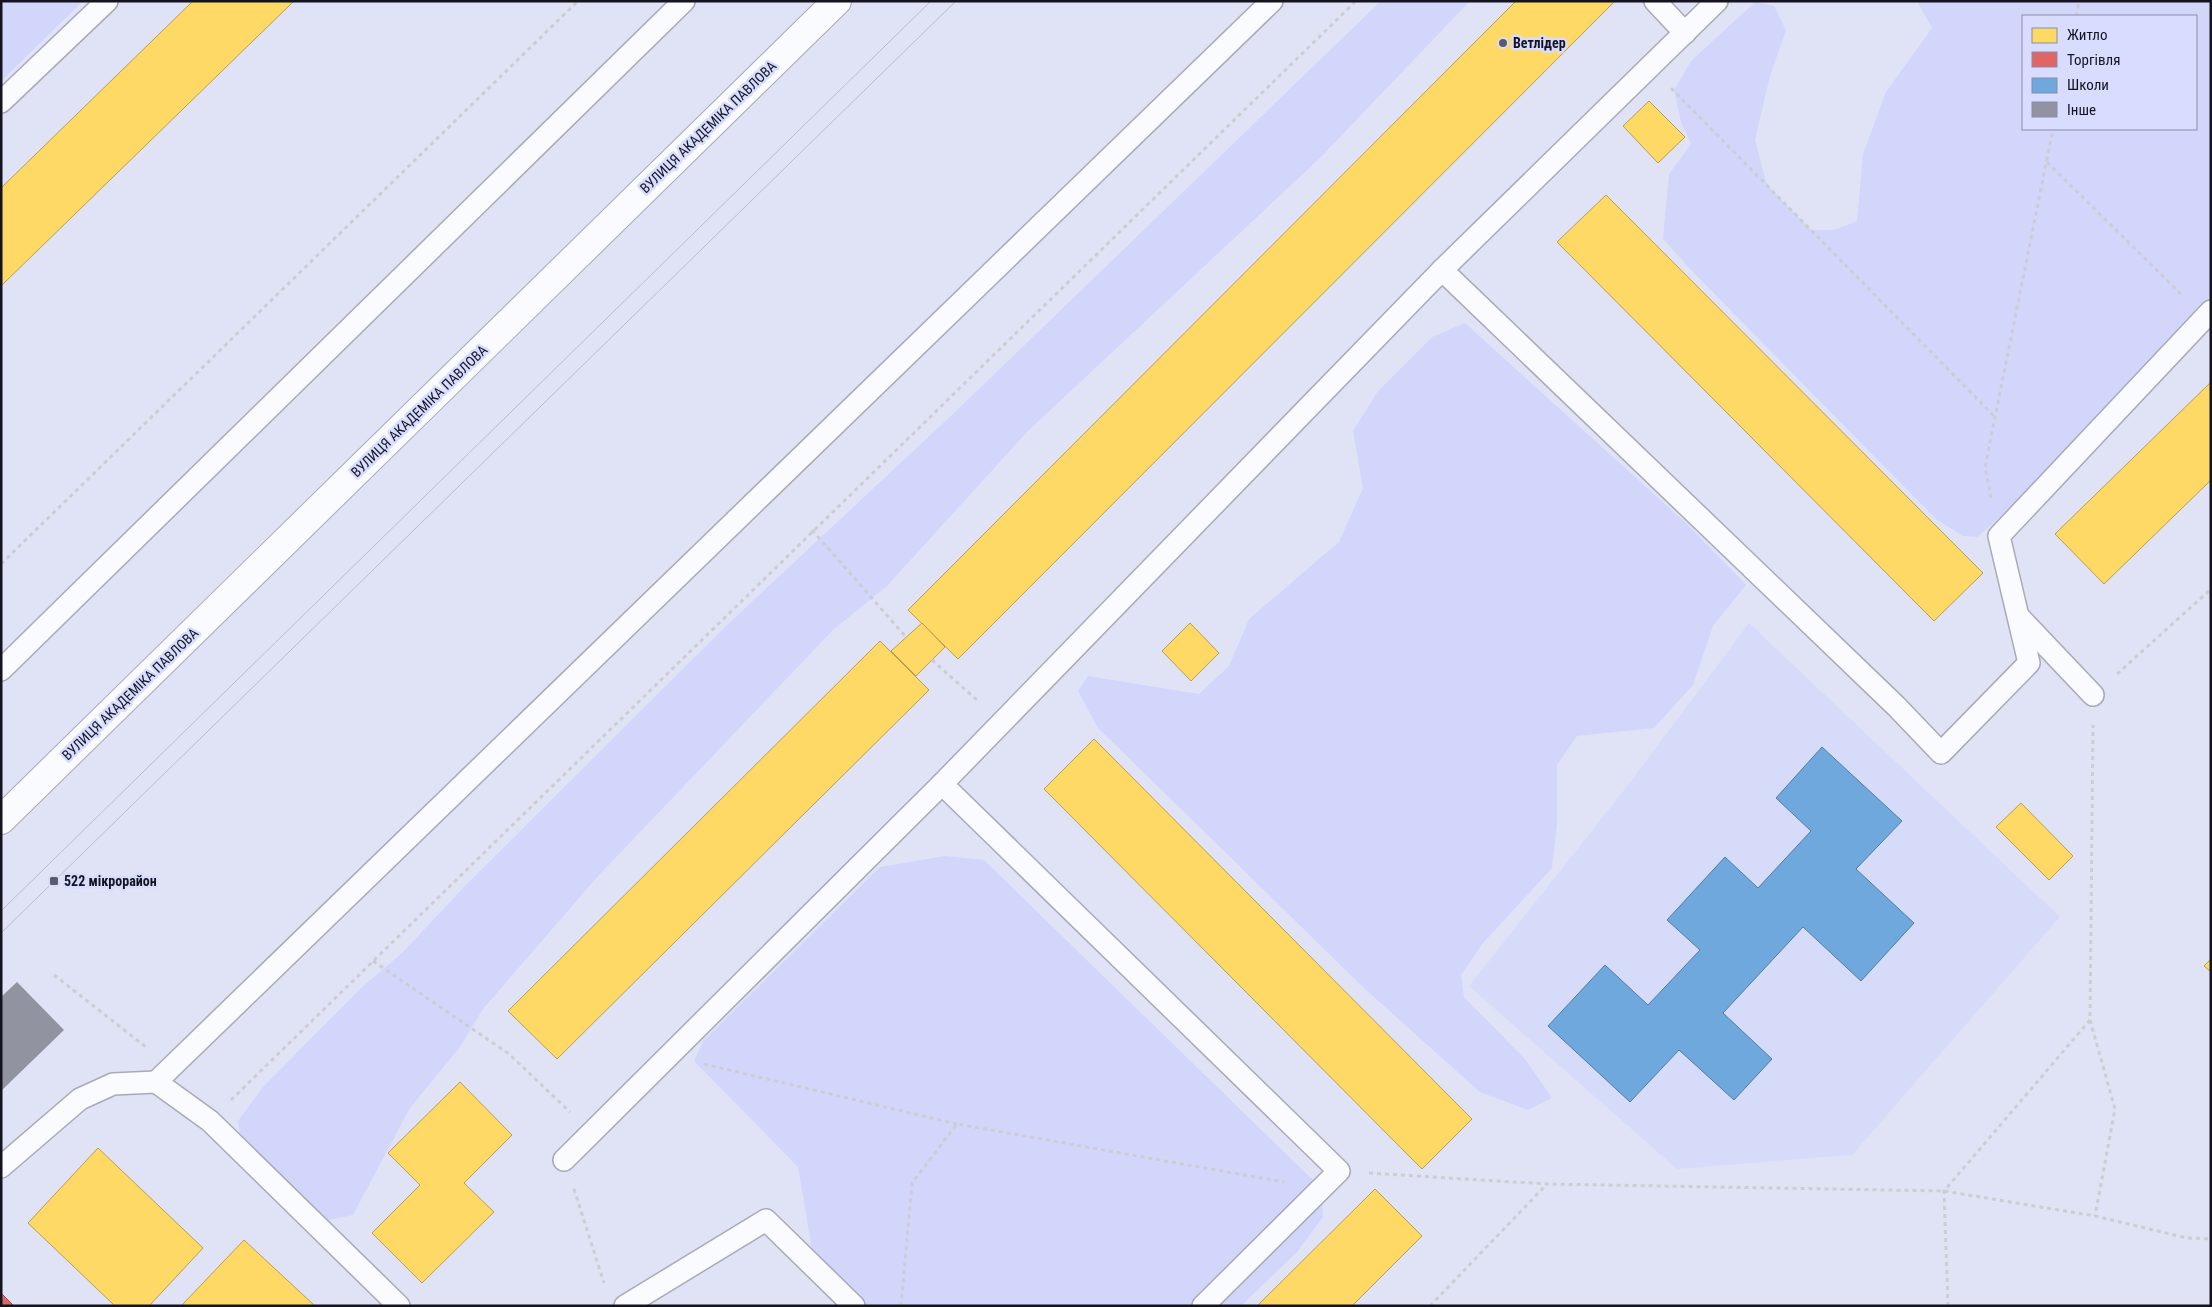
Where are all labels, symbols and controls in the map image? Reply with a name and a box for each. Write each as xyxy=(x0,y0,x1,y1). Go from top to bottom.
legend xyxy=(2022,15,2197,130)
text: Житло xyxy=(2067,26,2107,44)
place label: Ветлідер xyxy=(1513,35,1566,51)
marker: Ветлідер xyxy=(1497,37,1509,49)
text: Торгівля xyxy=(2067,51,2120,69)
street label: ВУЛИЦЯ АКАДЕМІКА ПАВЛОВА xyxy=(637,58,779,196)
text: Школи xyxy=(2067,76,2109,94)
text: Інше xyxy=(2067,101,2096,119)
street label: ВУЛИЦЯ АКАДЕМІКА ПАВЛОВА xyxy=(348,342,490,480)
street label: ВУЛИЦЯ АКАДЕМІКА ПАВЛОВА xyxy=(59,625,201,763)
place label: 522 мікрорайон xyxy=(64,873,157,889)
marker: 522 мікрорайон xyxy=(48,875,60,887)

